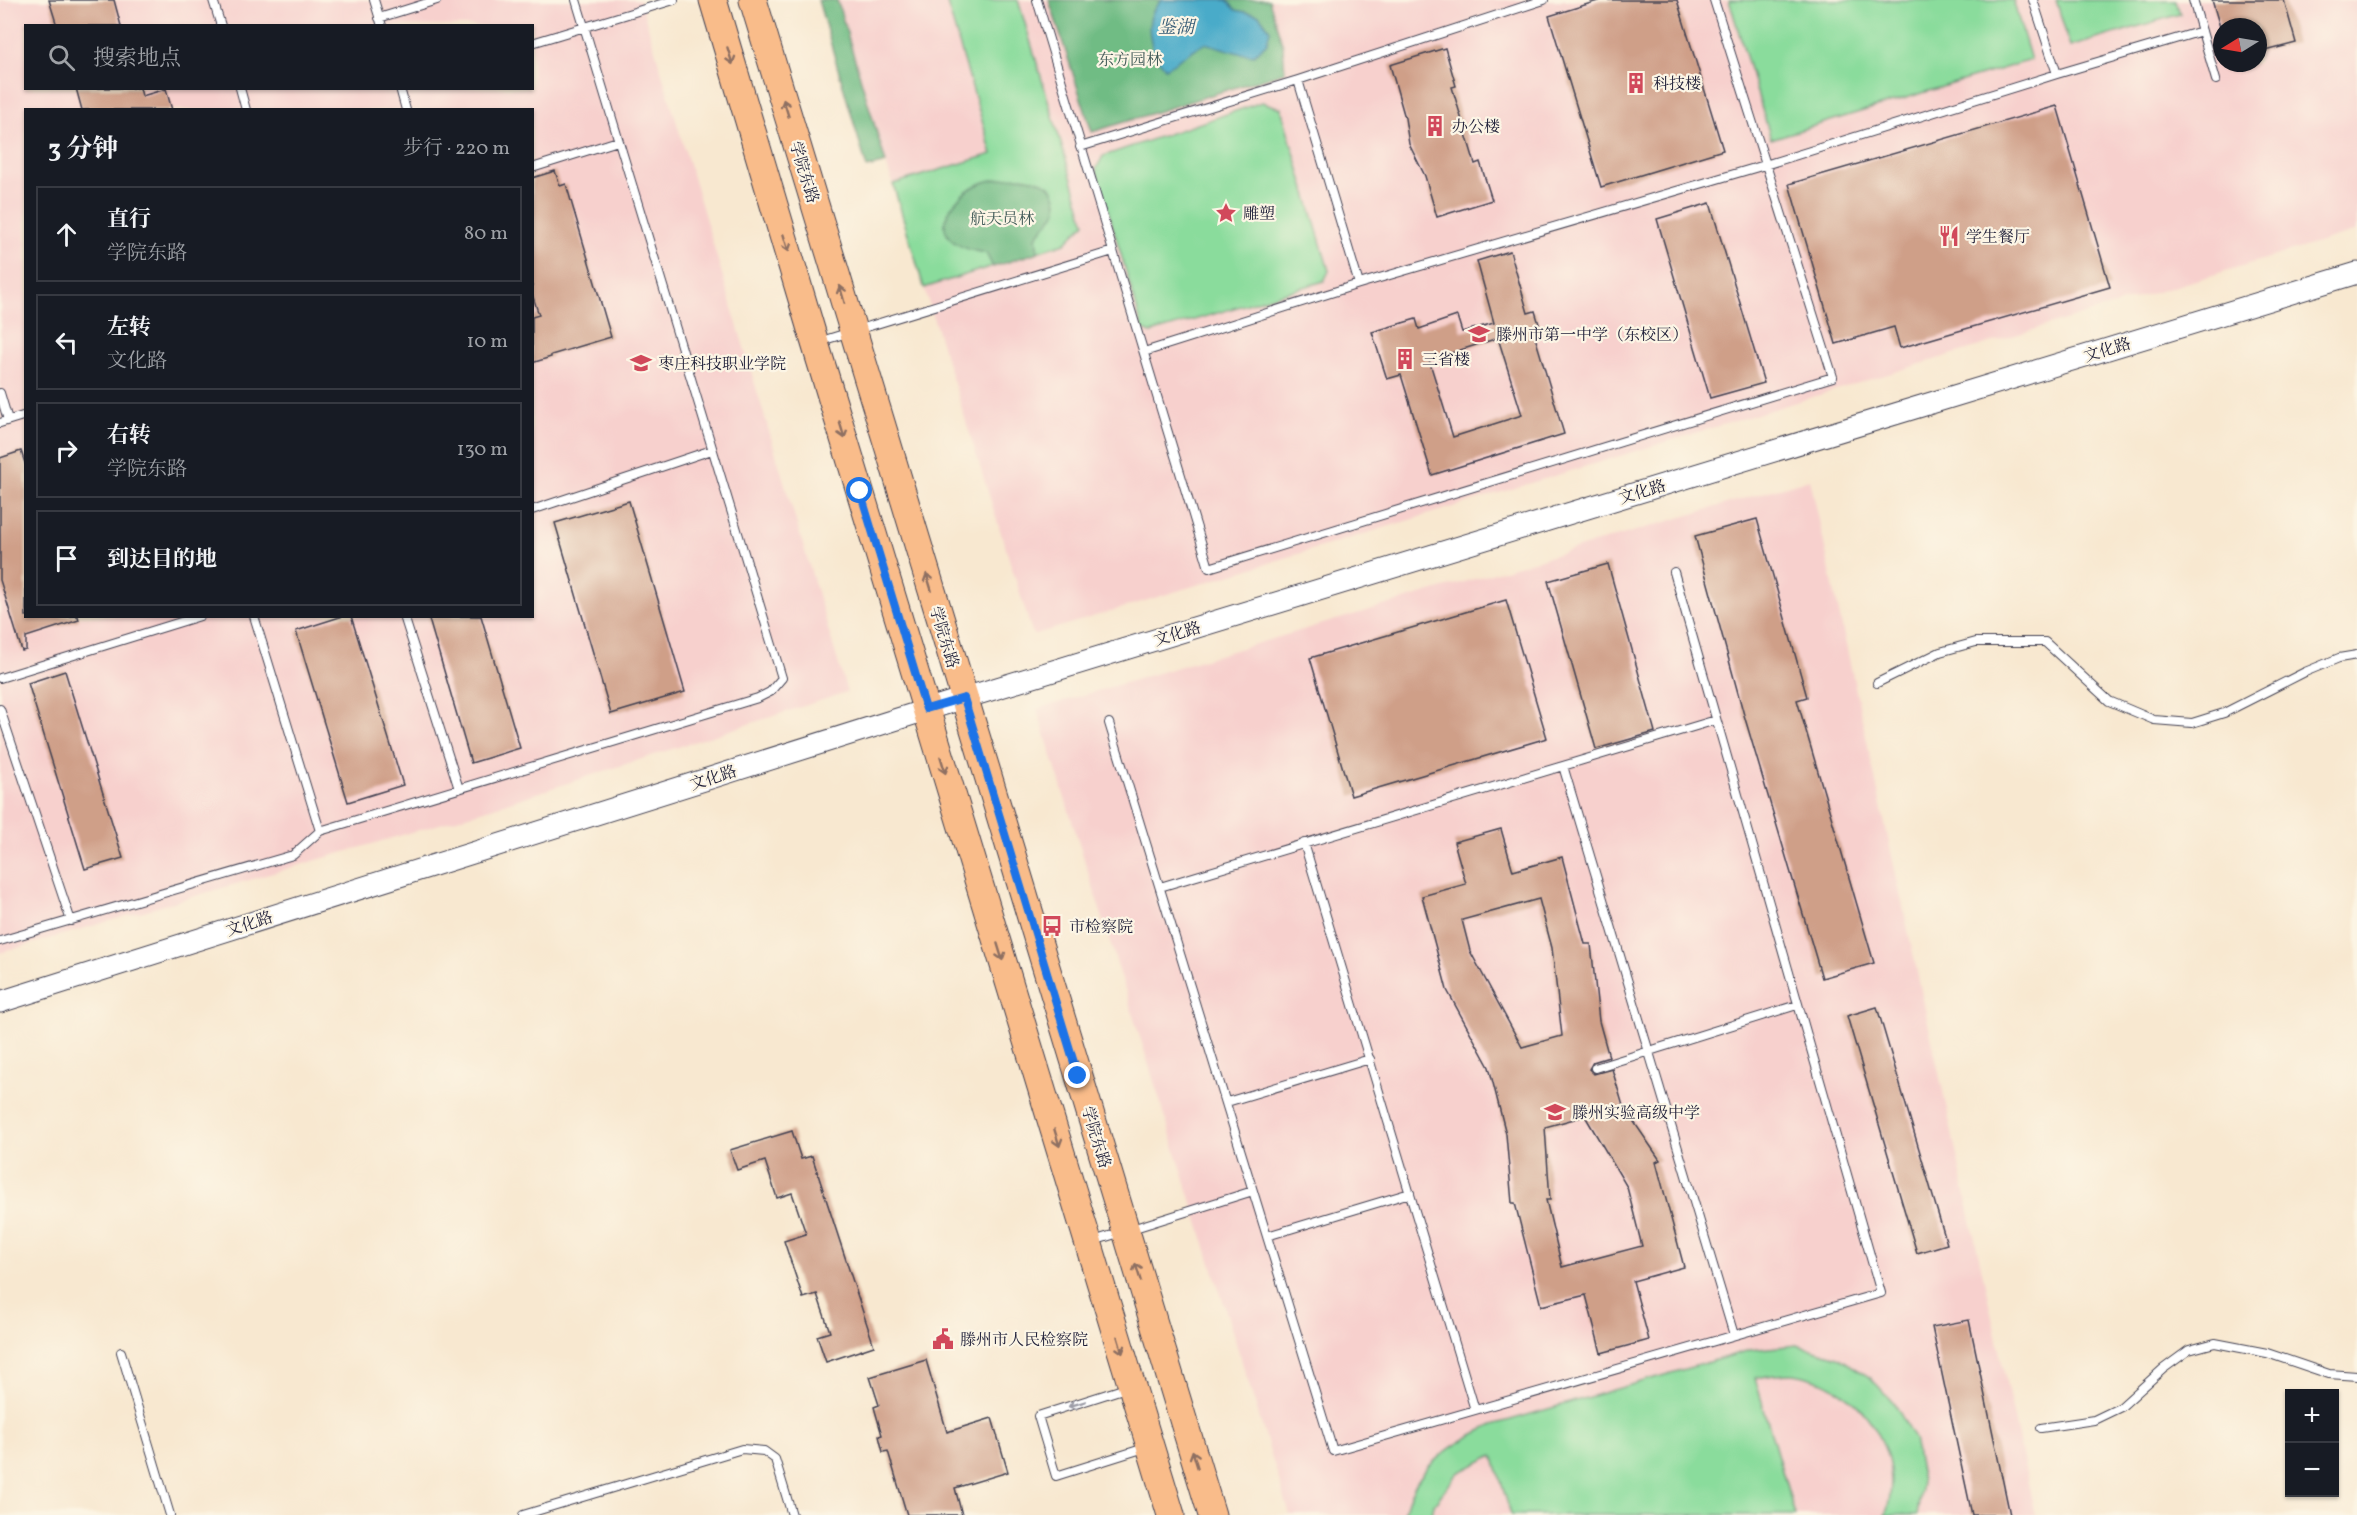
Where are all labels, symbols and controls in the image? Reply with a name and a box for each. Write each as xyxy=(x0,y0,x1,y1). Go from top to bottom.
water label: 鉴湖 xyxy=(1158,16,1197,41)
north arrow xyxy=(2213,18,2267,72)
search box xyxy=(24,24,534,90)
icon: search xyxy=(45,41,78,74)
text: 搜索地点 xyxy=(93,44,181,75)
one-way arrow xyxy=(725,46,736,65)
park label: 东方园林 xyxy=(1098,50,1163,72)
building icon: 科技楼 xyxy=(1624,71,1648,95)
place label: 科技楼 xyxy=(1653,74,1701,96)
one-way arrow xyxy=(779,99,790,118)
building icon: 办公楼 xyxy=(1423,114,1447,138)
place label: 办公楼 xyxy=(1452,117,1500,139)
text: 3 分钟 xyxy=(48,132,118,168)
text: 步行 · 220 m xyxy=(403,135,510,163)
street label: 学院东路 xyxy=(783,139,823,206)
place icon: 雕塑 xyxy=(1214,201,1238,225)
place label: 雕塑 xyxy=(1243,204,1275,226)
text: 直行 xyxy=(107,205,151,236)
park label: 航天员林 xyxy=(970,209,1035,231)
icon: ahead xyxy=(50,218,83,251)
text: 80 m xyxy=(464,220,508,248)
restaurant icon: 学生餐厅 xyxy=(1937,224,1961,248)
place label: 学生餐厅 xyxy=(1966,227,2030,249)
one-way arrow xyxy=(780,233,792,252)
text: 学院东路 xyxy=(107,240,187,268)
one-way arrow xyxy=(835,285,847,304)
text: 左转 xyxy=(107,313,151,344)
school or university icon: 滕州市第一中学（东校区） xyxy=(1467,322,1491,346)
place label: 滕州市第一中学（东校区） xyxy=(1496,325,1688,347)
icon: left xyxy=(50,326,83,359)
text: 10 m xyxy=(467,328,508,356)
street label: 文化路 xyxy=(2081,333,2134,368)
building icon: 三省楼 xyxy=(1393,347,1417,371)
text: 文化路 xyxy=(107,348,167,376)
place label: 三省楼 xyxy=(1422,350,1470,372)
school or university icon: 枣庄科技职业学院 xyxy=(629,351,653,375)
place label: 枣庄科技职业学院 xyxy=(658,354,786,376)
one-way arrow xyxy=(837,420,848,439)
text: 右转 xyxy=(107,421,151,452)
icon: right xyxy=(50,434,83,467)
text: 130 m xyxy=(457,436,508,464)
text: 学院东路 xyxy=(107,456,187,484)
street label: 文化路 xyxy=(1616,475,1669,510)
route start xyxy=(846,477,872,503)
icon: arrive xyxy=(50,542,83,575)
text: 到达目的地 xyxy=(107,545,217,576)
one-way arrow xyxy=(922,573,933,592)
street label: 学院东路 xyxy=(923,604,963,671)
street label: 文化路 xyxy=(1151,617,1204,652)
one-way arrow xyxy=(938,755,949,774)
street label: 文化路 xyxy=(687,761,740,797)
street label: 文化路 xyxy=(223,907,276,943)
bus stop icon: 市检察院 xyxy=(1040,914,1064,938)
place label: 市检察院 xyxy=(1069,917,1133,939)
one-way arrow xyxy=(995,942,1006,961)
route end xyxy=(1064,1062,1090,1088)
school or university icon: 滕州实验高级中学 xyxy=(1543,1100,1567,1124)
place label: 滕州实验高级中学 xyxy=(1572,1103,1700,1125)
street label: 学院东路 xyxy=(1075,1104,1115,1171)
one-way arrow xyxy=(1052,1128,1063,1147)
one-way arrow xyxy=(1132,1263,1143,1282)
public building icon: 滕州市人民检察院 xyxy=(931,1327,955,1351)
place label: 滕州市人民检察院 xyxy=(960,1330,1088,1352)
one-way arrow xyxy=(1115,1335,1126,1354)
map controls xyxy=(2285,1389,2339,1497)
button: + xyxy=(2285,1389,2339,1443)
one-way arrow xyxy=(1068,1399,1087,1410)
button: − xyxy=(2285,1443,2339,1497)
one-way arrow xyxy=(1189,1450,1200,1469)

